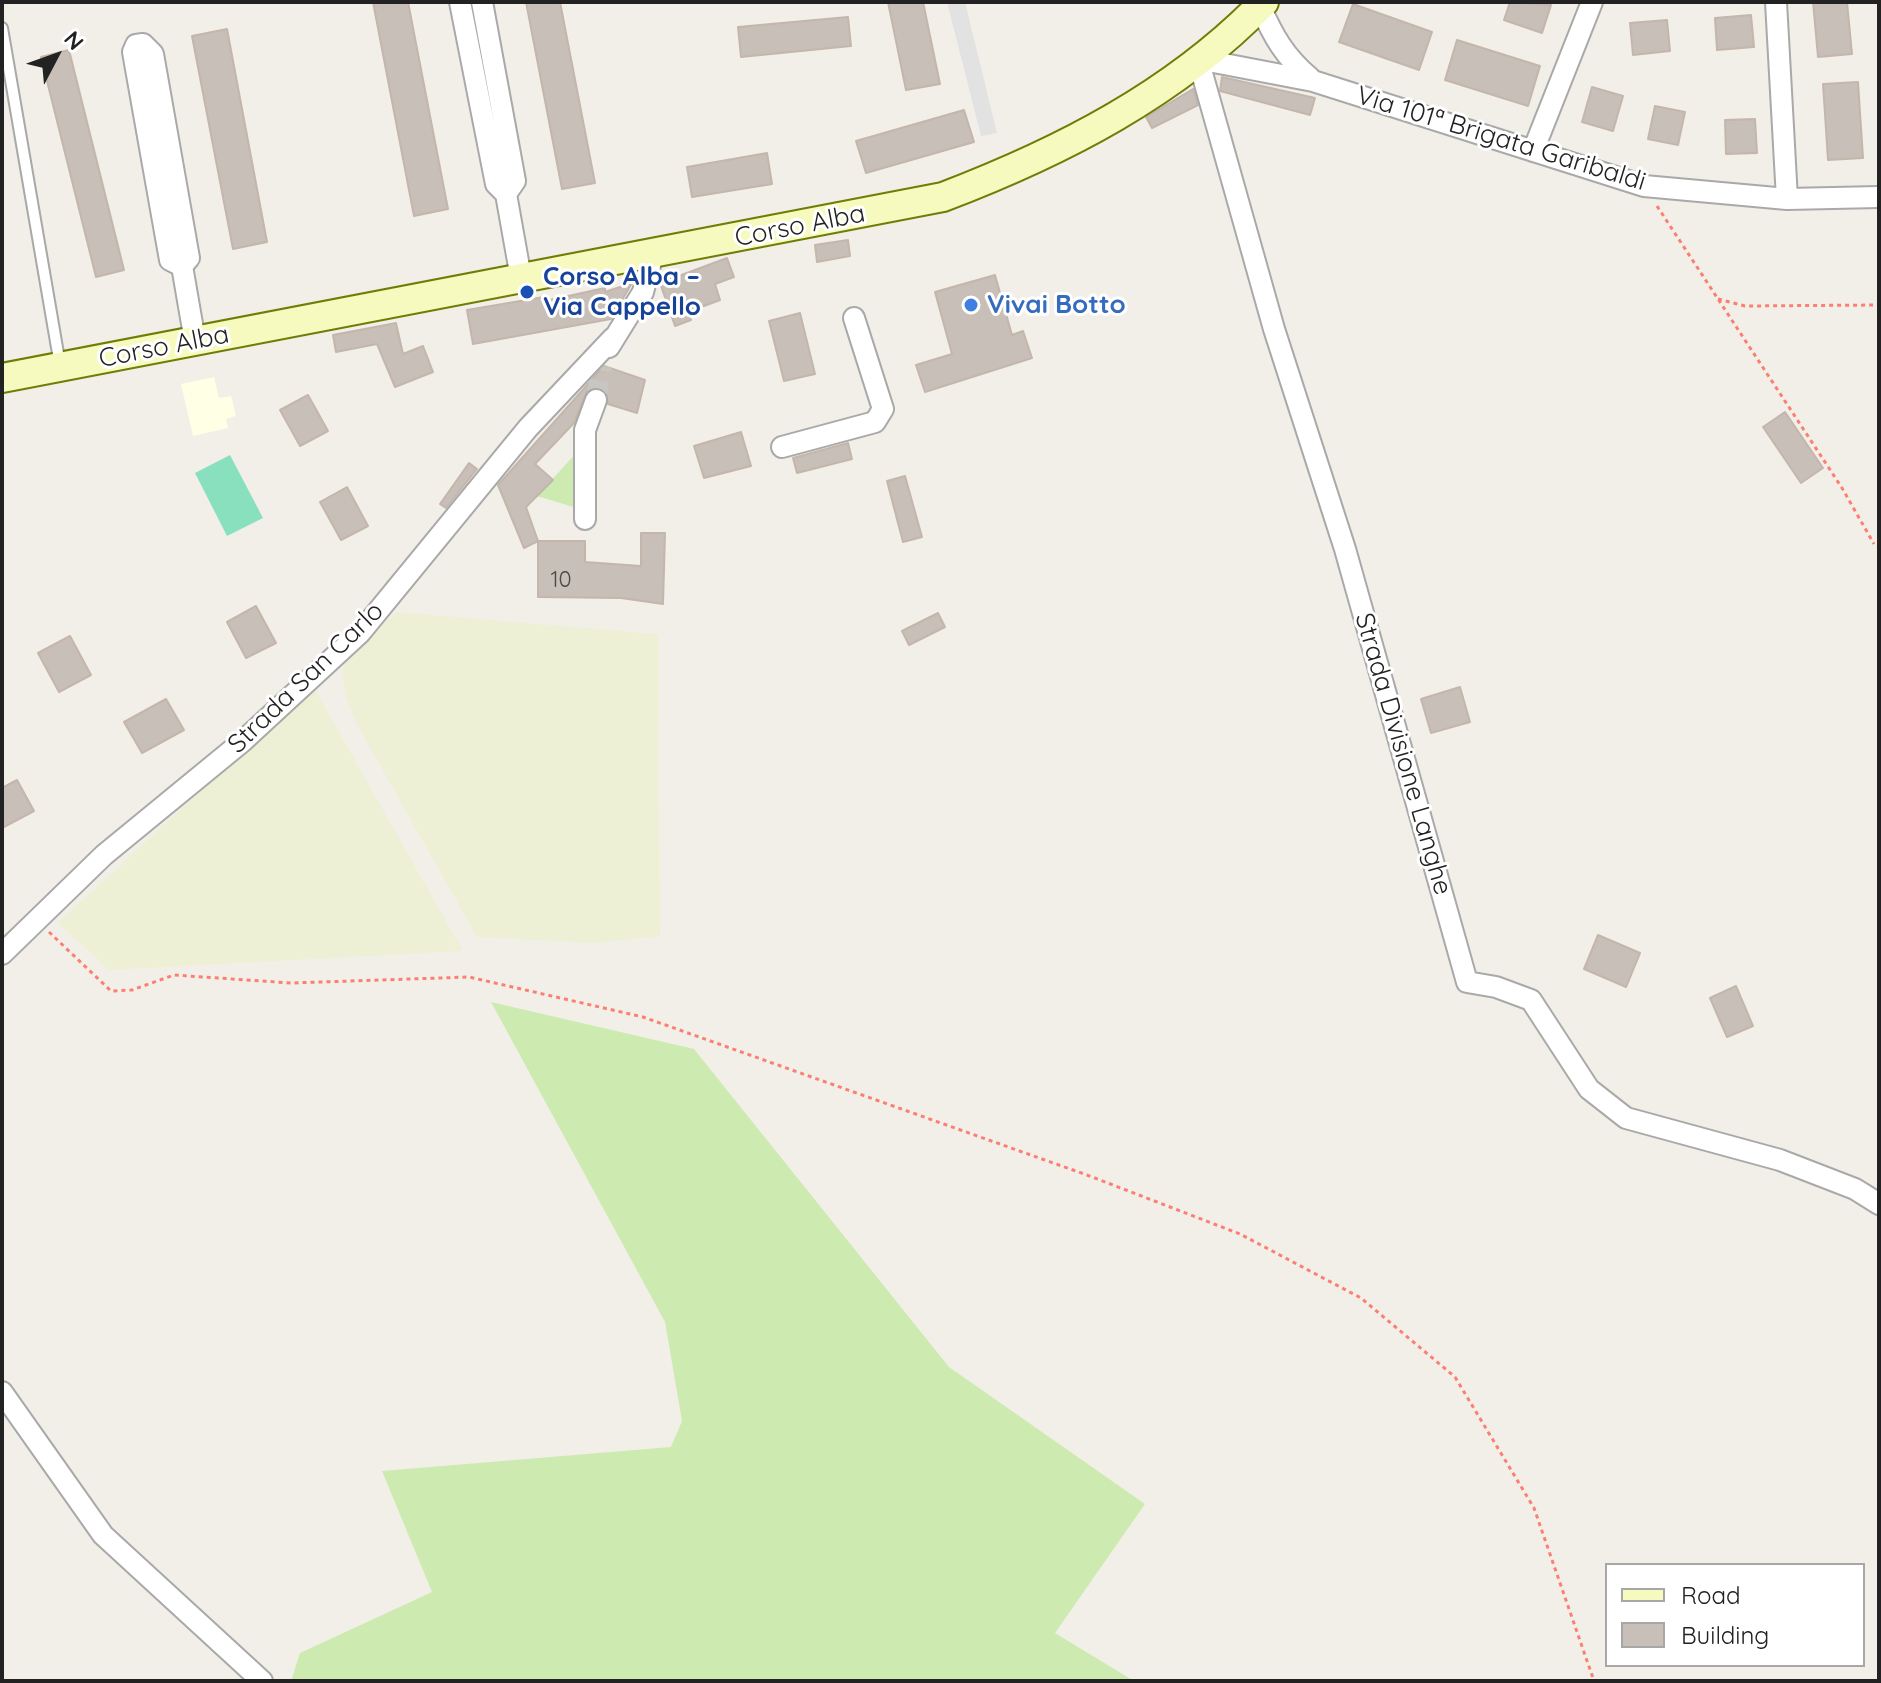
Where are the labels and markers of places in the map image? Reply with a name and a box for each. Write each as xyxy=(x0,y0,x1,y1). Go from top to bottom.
place label: Corso Alba – Via Cappello xyxy=(543,261,701,322)
marker: Corso Alba – Via Cappello xyxy=(518,283,536,301)
place label: Vivai Botto xyxy=(987,289,1126,321)
marker: Vivai Botto xyxy=(962,296,980,314)

